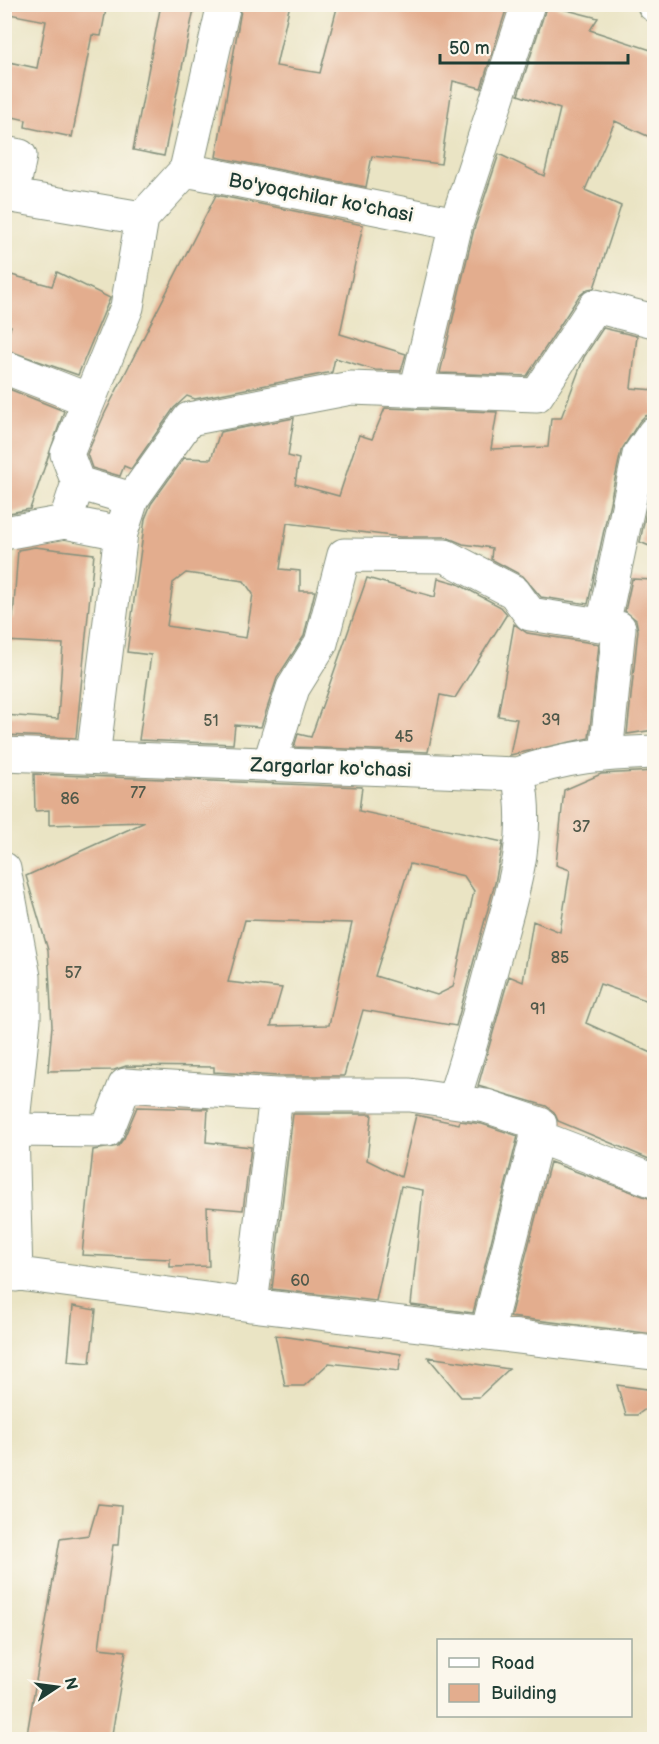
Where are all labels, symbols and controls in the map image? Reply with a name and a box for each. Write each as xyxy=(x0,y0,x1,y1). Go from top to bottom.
scale bar xyxy=(440,27,628,65)
text: 50 m xyxy=(449,38,490,59)
street label: Bo'yoqchilar ko'chasi xyxy=(226,168,415,228)
house number: 39 xyxy=(541,711,561,730)
house number: 51 xyxy=(203,712,219,731)
house number: 45 xyxy=(395,728,413,747)
street label: Zargarlar ko'chasi xyxy=(249,753,412,783)
house number: 77 xyxy=(130,784,146,803)
house number: 86 xyxy=(60,790,80,809)
house number: 37 xyxy=(572,818,590,837)
house number: 85 xyxy=(551,949,569,968)
house number: 57 xyxy=(64,964,82,983)
house number: 91 xyxy=(530,1000,546,1019)
house number: 60 xyxy=(290,1272,310,1291)
legend xyxy=(437,1639,632,1717)
text: Road xyxy=(491,1653,535,1674)
north arrow xyxy=(27,1657,87,1717)
text: N xyxy=(60,1676,81,1692)
text: Building xyxy=(491,1683,557,1704)

